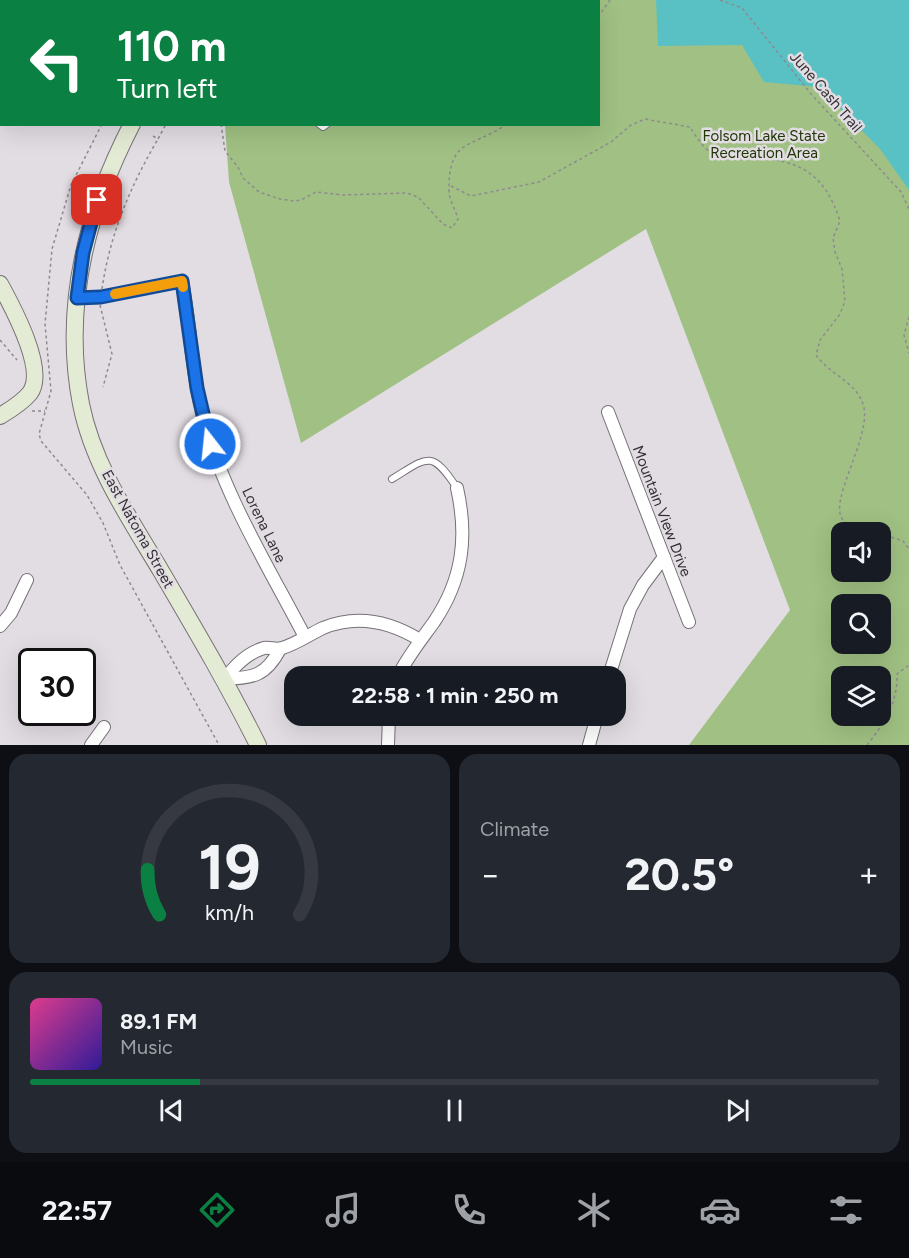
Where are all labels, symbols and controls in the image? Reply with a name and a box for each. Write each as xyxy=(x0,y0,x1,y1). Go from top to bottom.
text: 110 m xyxy=(117,21,226,72)
icon: left xyxy=(18,24,96,102)
street label: June Cash Trail xyxy=(786,48,866,136)
text: Turn left xyxy=(117,72,217,105)
park label: Folsom Lake State Recreation Area xyxy=(703,127,826,162)
pin xyxy=(71,174,122,225)
icon: arrive xyxy=(80,183,113,216)
position arrow xyxy=(178,412,242,476)
street label: Mountain View Drive xyxy=(629,443,695,579)
street label: East Natoma Street xyxy=(98,467,178,592)
street label: Lorena Lane xyxy=(238,484,290,566)
map controls xyxy=(831,522,891,726)
button: sound xyxy=(831,522,891,582)
button: search xyxy=(831,594,891,654)
speed limit sign: 30 xyxy=(18,648,96,726)
button: layers xyxy=(831,666,891,726)
text: 22:58 · 1 min · 250 m xyxy=(352,682,558,709)
text: Climate xyxy=(480,817,549,841)
text: 19 xyxy=(198,830,261,905)
text: 20.5° xyxy=(625,847,734,901)
text: − xyxy=(480,855,501,894)
text: + xyxy=(858,855,879,894)
text: km/h xyxy=(205,901,254,926)
text: 89.1 FM xyxy=(120,1008,197,1035)
text: Music xyxy=(120,1035,173,1059)
icon: previous xyxy=(155,1094,188,1127)
icon: pause xyxy=(438,1094,471,1127)
icon: next xyxy=(721,1094,754,1127)
icon: directions xyxy=(196,1189,238,1231)
icon: music xyxy=(322,1189,364,1231)
icon: phone xyxy=(448,1189,490,1231)
icon: climate xyxy=(573,1189,615,1231)
icon: car xyxy=(699,1189,741,1231)
icon: filters xyxy=(825,1189,867,1231)
text: 22:57 xyxy=(42,1194,112,1227)

